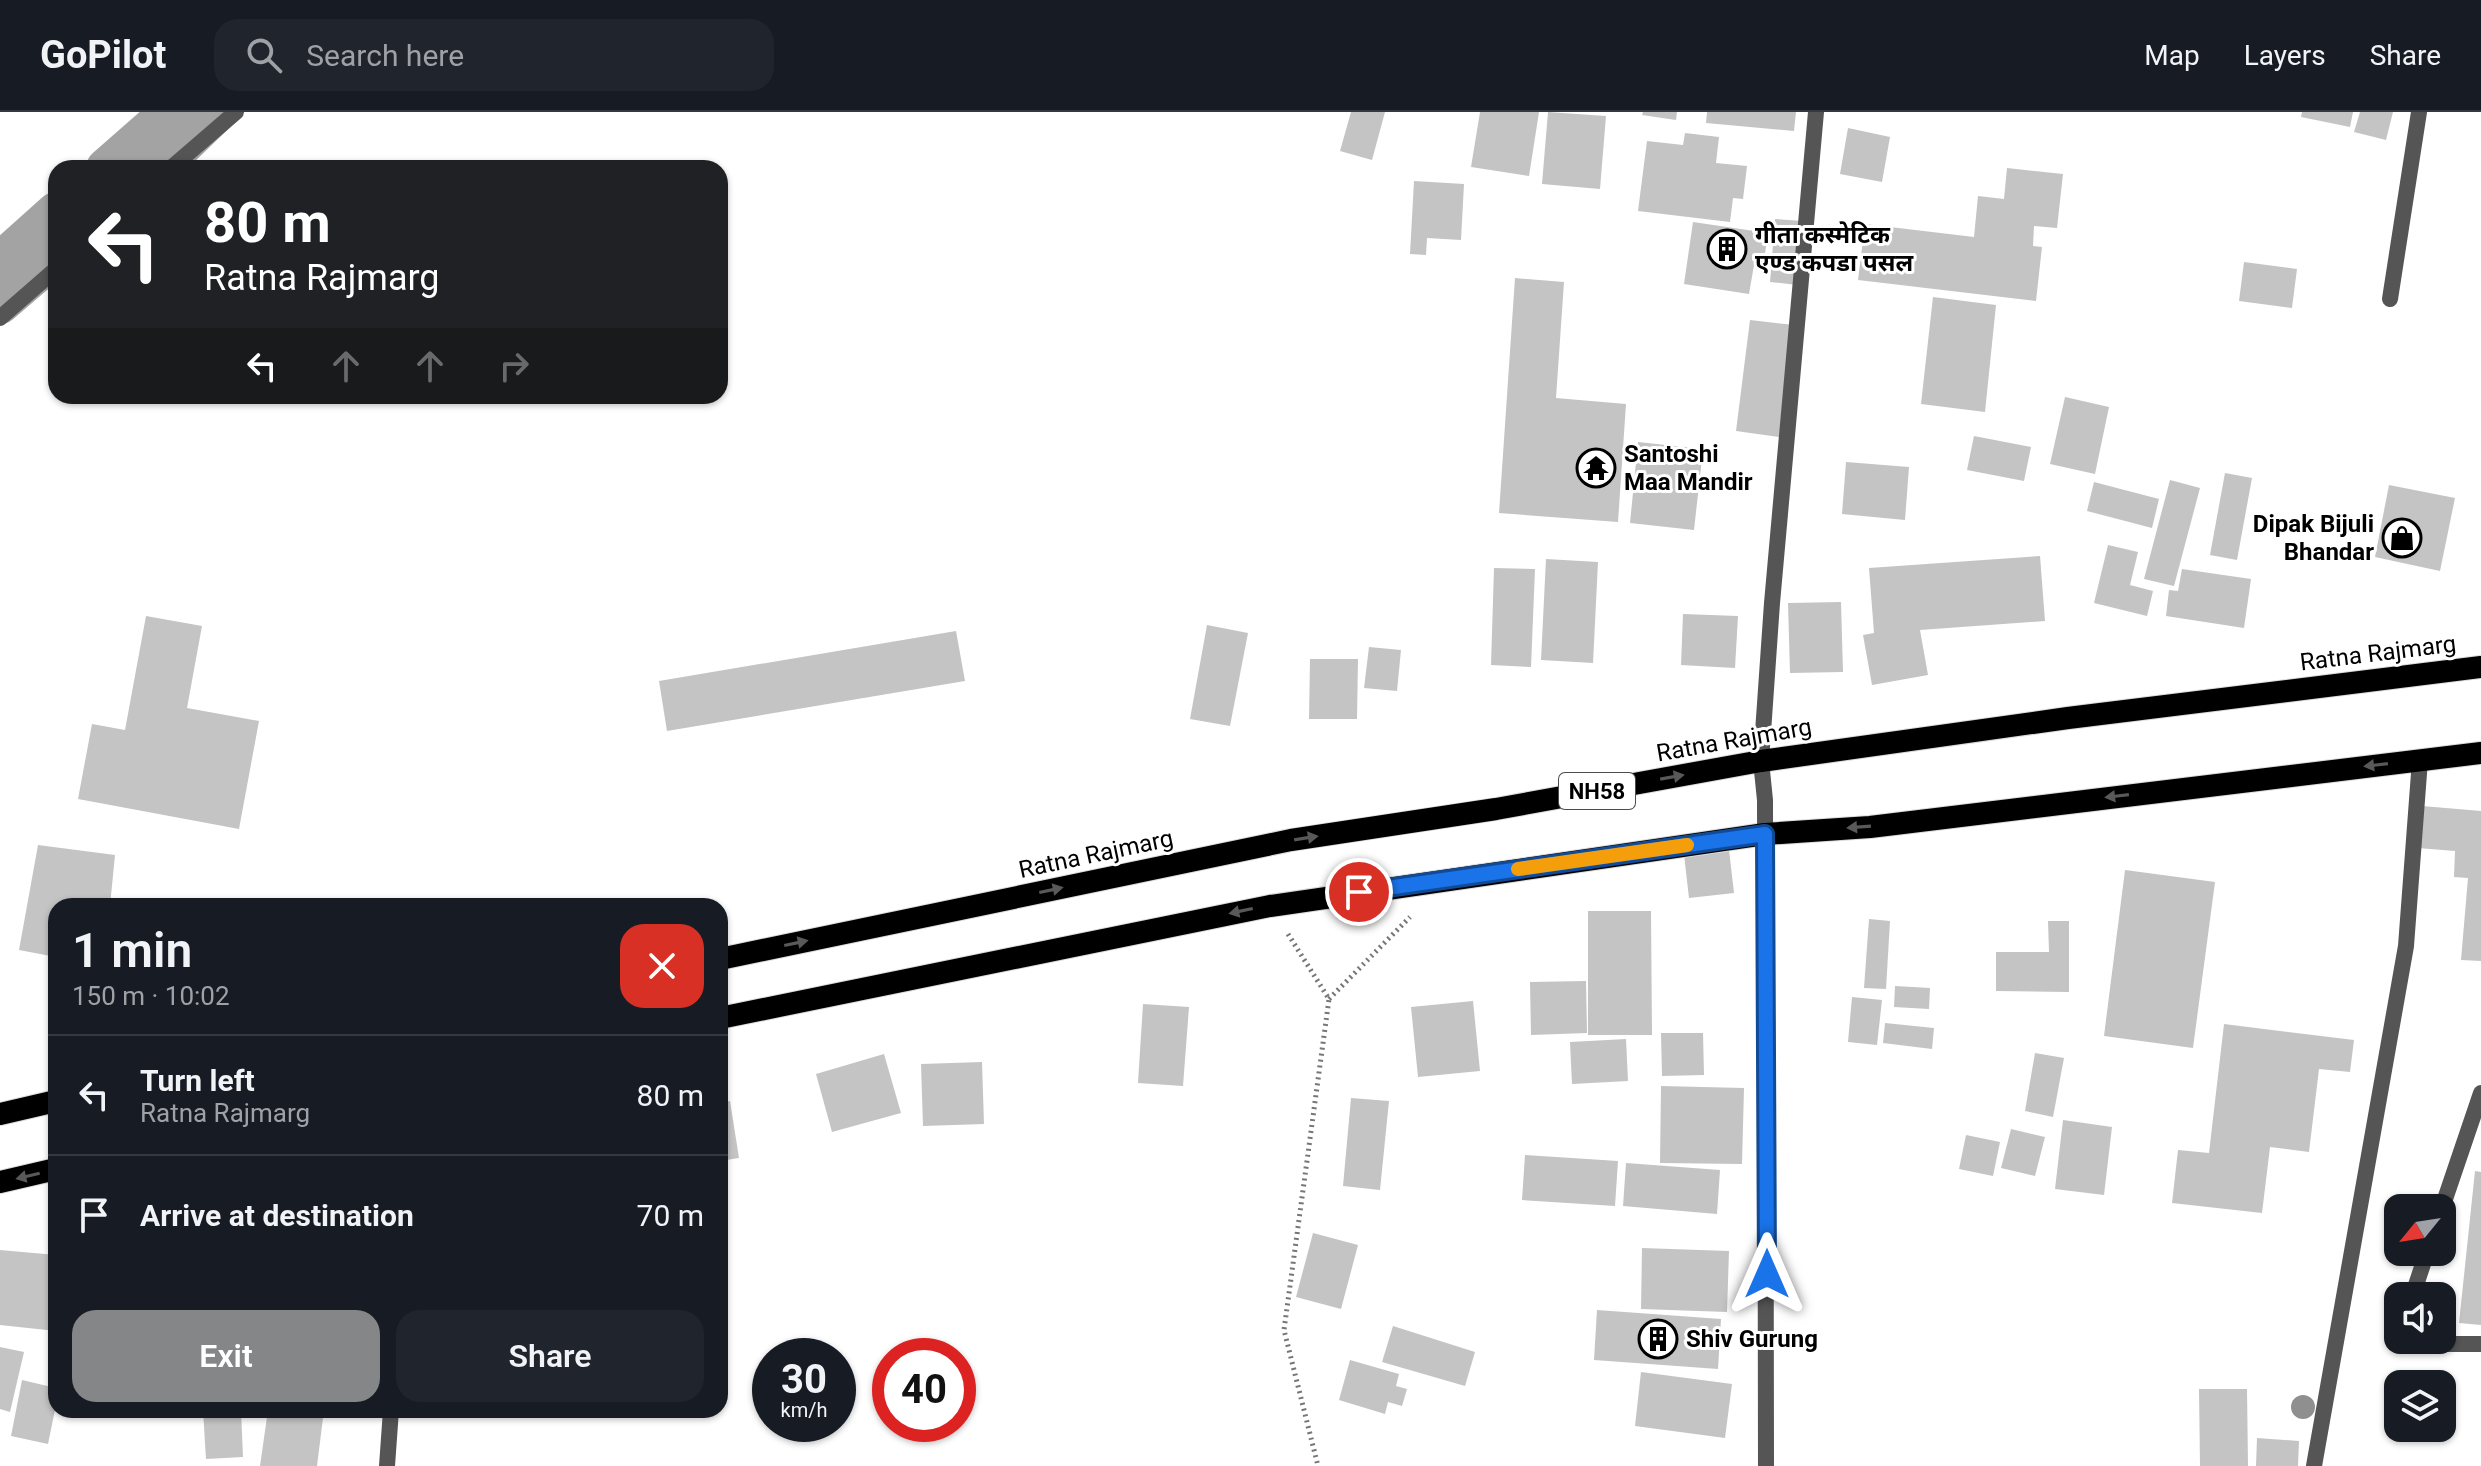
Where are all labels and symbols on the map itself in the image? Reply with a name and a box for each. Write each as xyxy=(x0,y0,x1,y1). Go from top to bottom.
place label: गीता कस्मेटिक एण्ड कपडा पसल xyxy=(1755,221,1915,277)
building icon: गीता कस्मेटिक एण्ड कपडा पसल xyxy=(1706,228,1748,270)
place label: Santoshi Maa Mandir xyxy=(1624,440,1753,496)
temple icon: Santoshi Maa Mandir xyxy=(1575,447,1617,489)
place label: Dipak Bijuli Bhandar xyxy=(2253,510,2374,566)
shop icon: Dipak Bijuli Bhandar xyxy=(2381,517,2423,559)
street label: Ratna Rajmarg xyxy=(2298,630,2458,676)
street label: Ratna Rajmarg xyxy=(1654,713,1814,767)
one-way arrow xyxy=(2363,759,2388,772)
one-way arrow xyxy=(1660,770,1685,782)
road number: NH58 xyxy=(1559,773,1635,809)
one-way arrow xyxy=(2105,789,2130,802)
one-way arrow xyxy=(1846,821,1871,834)
street label: Ratna Rajmarg xyxy=(1016,824,1176,884)
one-way arrow xyxy=(1293,831,1318,844)
pin xyxy=(1325,858,1393,926)
one-way arrow xyxy=(1039,883,1064,896)
one-way arrow xyxy=(1229,906,1254,918)
one-way arrow xyxy=(784,937,809,949)
one-way arrow xyxy=(15,1170,40,1183)
north arrow xyxy=(2384,1194,2456,1266)
position arrow xyxy=(1725,1232,1809,1316)
building icon: Shiv Gurung xyxy=(1637,1318,1679,1360)
place label: Shiv Gurung xyxy=(1686,1325,1818,1353)
speed limit sign: 40 xyxy=(872,1338,976,1442)

